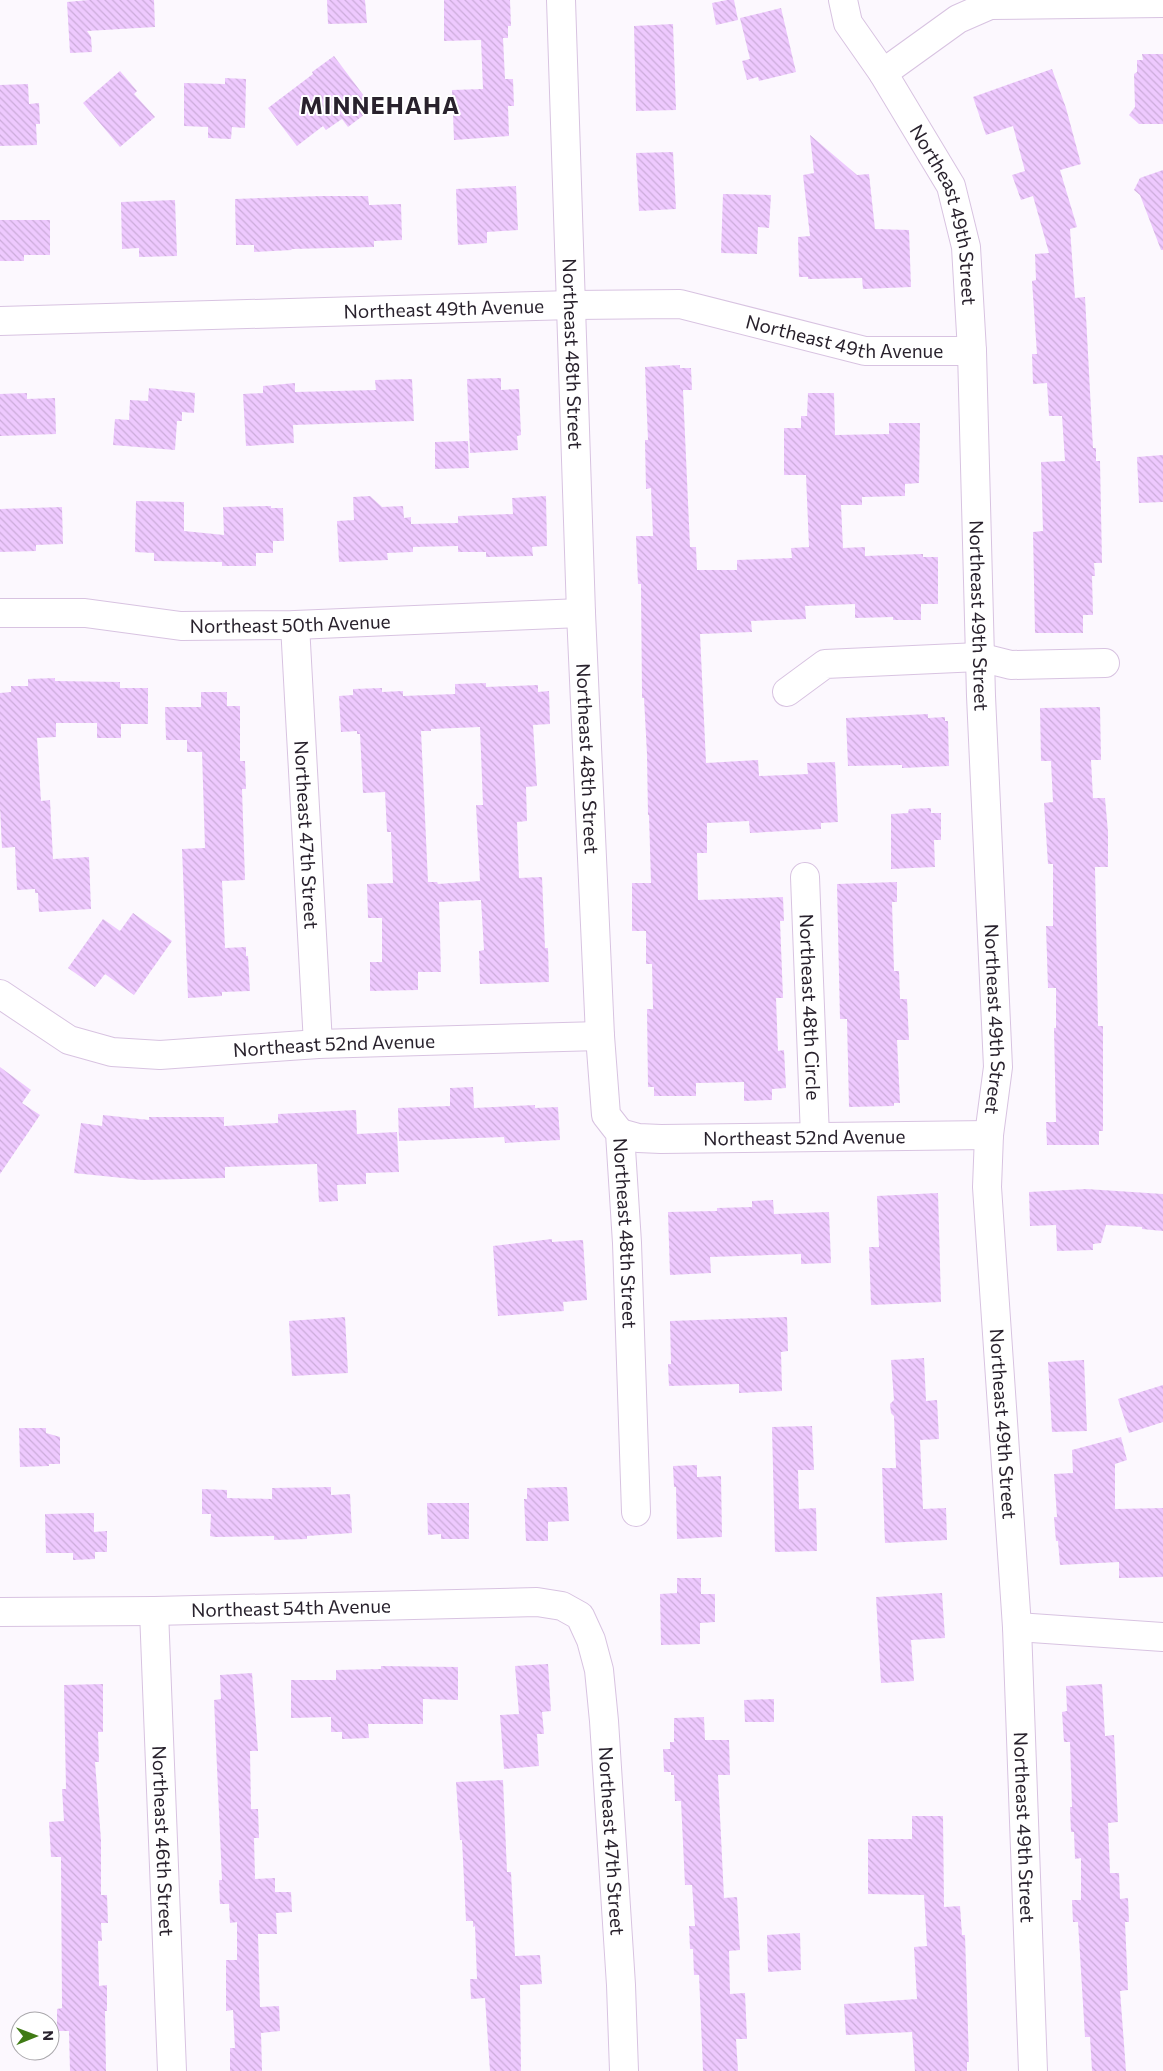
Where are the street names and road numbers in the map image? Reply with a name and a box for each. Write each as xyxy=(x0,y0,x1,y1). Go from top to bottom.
street label: Northeast 49th Street xyxy=(906,120,981,306)
street label: Northeast 48th Street xyxy=(558,258,588,450)
street label: Northeast 49th Avenue xyxy=(343,294,544,322)
street label: Northeast 49th Avenue xyxy=(744,309,943,362)
street label: Northeast 49th Street xyxy=(965,520,994,712)
street label: Northeast 50th Avenue xyxy=(190,609,391,637)
street label: Northeast 48th Street xyxy=(572,663,604,855)
street label: Northeast 47th Street xyxy=(290,740,324,930)
street label: Northeast 48th Circle xyxy=(795,913,826,1101)
street label: Northeast 49th Street xyxy=(980,923,1010,1116)
street label: Northeast 52nd Avenue xyxy=(232,1029,435,1061)
street label: Northeast 52nd Avenue xyxy=(703,1124,906,1149)
street label: Northeast 48th Street xyxy=(609,1137,642,1329)
street label: Northeast 49th Street xyxy=(986,1328,1022,1520)
street label: Northeast 54th Avenue xyxy=(191,1593,391,1621)
street label: Northeast 49th Street xyxy=(1010,1731,1040,1923)
street label: Northeast 46th Street xyxy=(148,1745,179,1937)
street label: Northeast 47th Street xyxy=(595,1746,630,1936)

